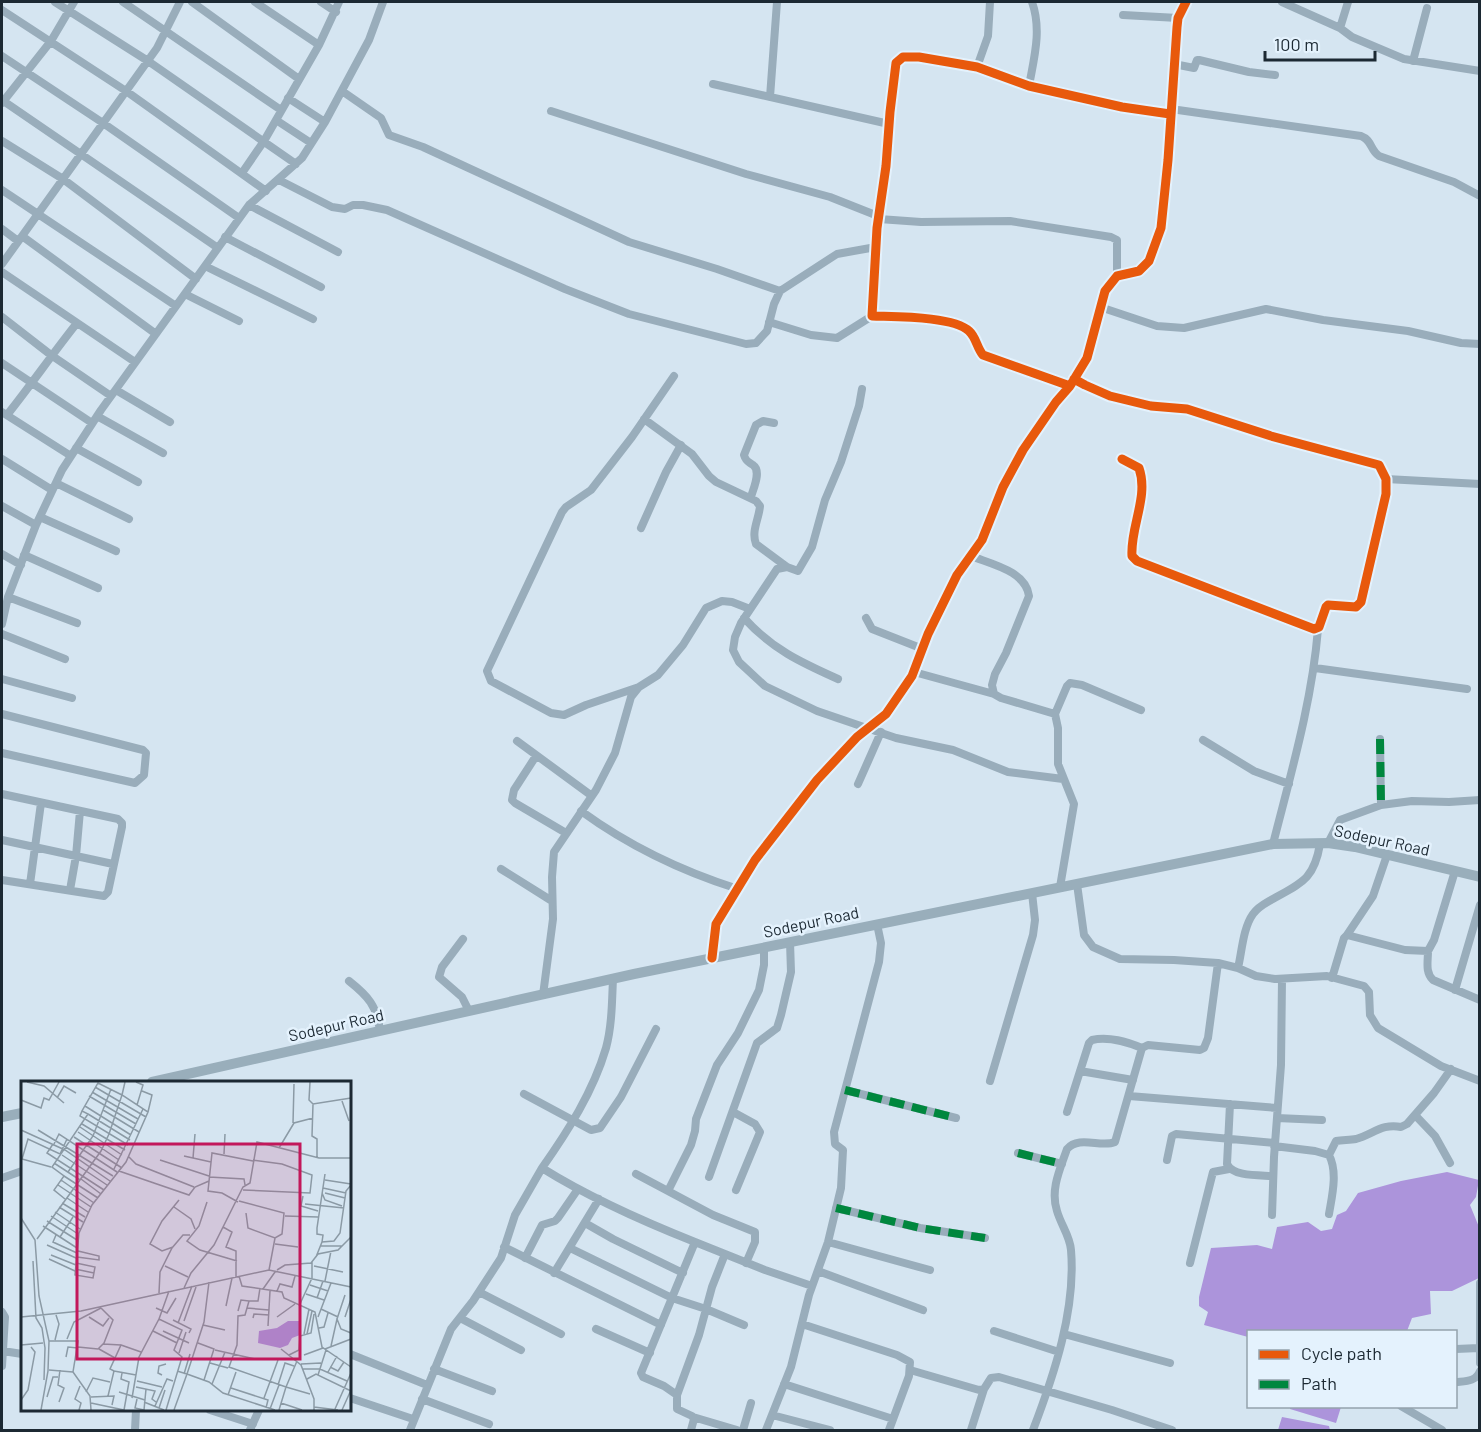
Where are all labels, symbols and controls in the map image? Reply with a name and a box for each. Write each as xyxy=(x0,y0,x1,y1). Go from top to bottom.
scale bar xyxy=(1265,24,1374,62)
text: 100 m xyxy=(1274,33,1319,55)
street label: Sodepur Road xyxy=(1333,820,1432,859)
street label: Sodepur Road xyxy=(761,902,860,941)
street label: Sodepur Road xyxy=(286,1004,385,1045)
inset map xyxy=(21,1081,351,1411)
legend xyxy=(1247,1330,1457,1408)
text: Cycle path xyxy=(1301,1342,1382,1364)
text: Path xyxy=(1301,1372,1337,1394)

